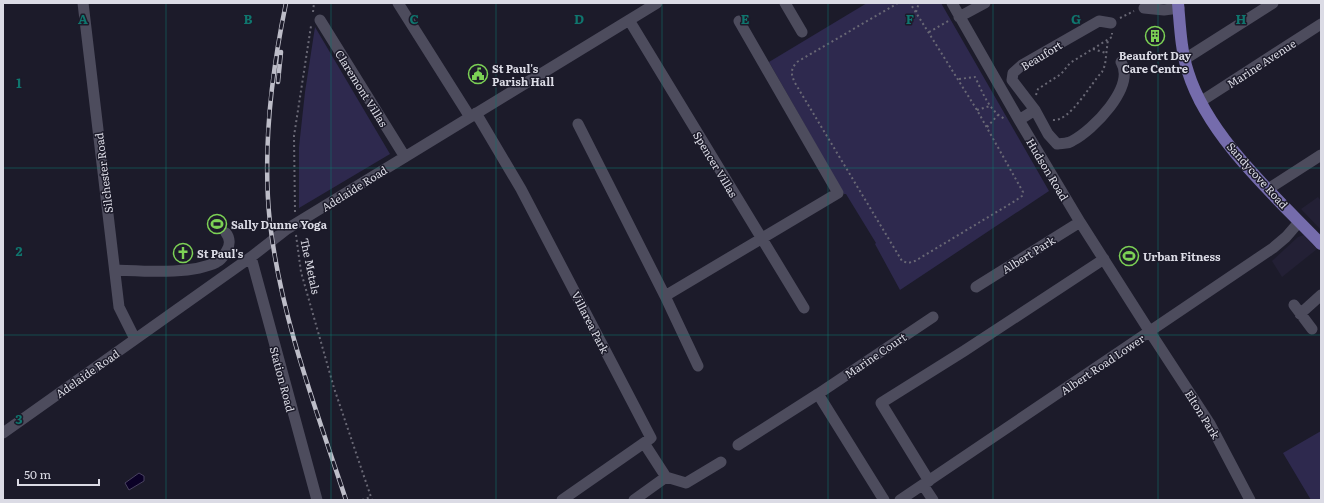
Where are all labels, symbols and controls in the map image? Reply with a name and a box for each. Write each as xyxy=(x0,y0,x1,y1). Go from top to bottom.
text: A xyxy=(78,9,88,28)
text: B xyxy=(244,9,253,28)
text: C xyxy=(409,9,419,28)
text: D xyxy=(574,9,584,28)
text: E xyxy=(741,9,750,28)
text: F xyxy=(906,9,914,28)
text: G xyxy=(1071,9,1081,28)
text: H xyxy=(1236,9,1247,28)
building icon: Beaufort Day Care Centre xyxy=(1144,25,1166,47)
street label: Marine Avenue xyxy=(1223,35,1299,91)
street label: Beaufort xyxy=(1017,36,1065,74)
street label: Claremont Villas xyxy=(332,46,392,130)
place label: Beaufort Day Care Centre xyxy=(1119,47,1192,76)
place label: St Paul's Parish Hall xyxy=(492,60,554,89)
public building icon: St Paul's Parish Hall xyxy=(467,63,489,85)
text: 1 xyxy=(16,73,22,92)
street label: Spencer Villas xyxy=(690,128,742,200)
street label: Silchester Road xyxy=(90,132,116,214)
street label: Hudson Road xyxy=(1023,135,1073,203)
street label: Sandycove Road xyxy=(1224,138,1292,212)
street label: Adelaide Road xyxy=(318,161,390,215)
sports icon: Sally Dunne Yoga xyxy=(206,213,228,235)
place label: Sally Dunne Yoga xyxy=(231,216,328,232)
street label: Albert Park xyxy=(998,231,1058,277)
street label: The Metals xyxy=(297,237,325,295)
text: 2 xyxy=(16,241,23,260)
church icon: St Paul's xyxy=(172,242,194,264)
place label: St Paul's xyxy=(197,245,244,261)
sports icon: Urban Fitness xyxy=(1118,245,1140,267)
place label: Urban Fitness xyxy=(1143,248,1221,264)
street label: Villarea Park xyxy=(568,288,614,356)
street label: Marine Court xyxy=(841,328,909,382)
street label: Albert Road Lower xyxy=(1057,329,1148,398)
street label: Adelaide Road xyxy=(52,345,122,401)
street label: Station Road xyxy=(267,345,299,414)
street label: Elton Park xyxy=(1182,386,1224,442)
text: 3 xyxy=(15,409,23,428)
scale bar xyxy=(18,461,99,487)
text: 50 m xyxy=(24,465,51,483)

